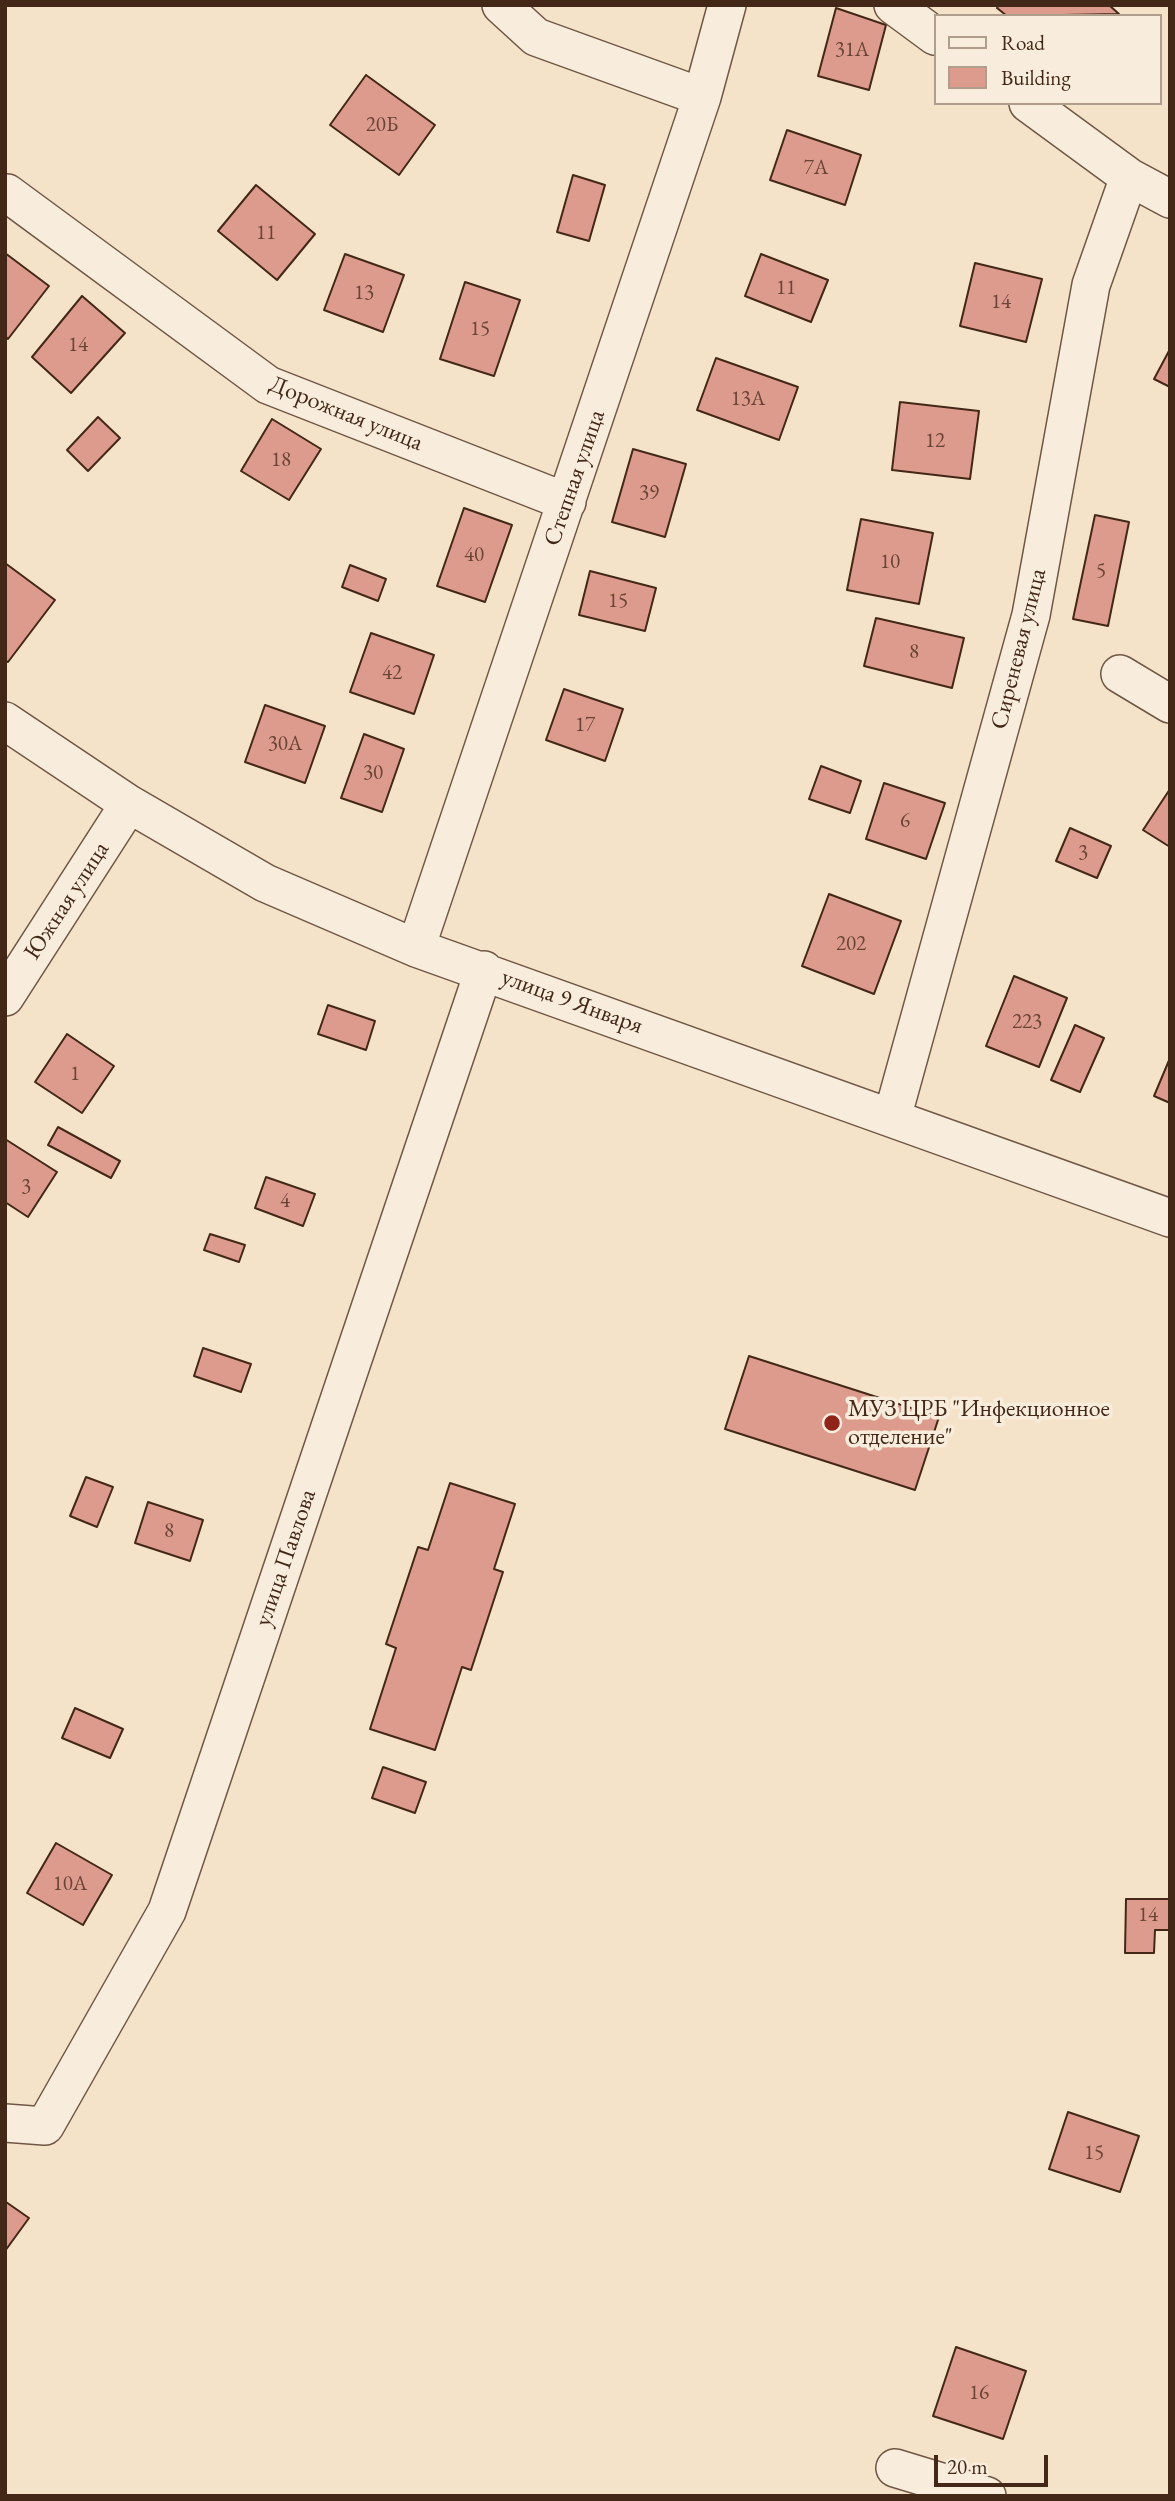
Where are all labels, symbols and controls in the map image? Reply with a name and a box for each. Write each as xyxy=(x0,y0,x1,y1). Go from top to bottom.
legend xyxy=(934,14,1161,105)
text: Road xyxy=(1001,29,1045,56)
house number: 31А xyxy=(835,37,869,63)
text: Building xyxy=(1001,64,1071,91)
house number: 20Б xyxy=(366,112,398,138)
house number: 7А xyxy=(804,155,828,181)
house number: 11 xyxy=(256,220,276,246)
house number: 11 xyxy=(776,275,796,301)
house number: 13 xyxy=(354,280,374,306)
house number: 14 xyxy=(991,289,1011,315)
house number: 15 xyxy=(470,316,490,342)
house number: 14 xyxy=(68,332,88,358)
street label: Дорожная улица xyxy=(265,370,427,458)
house number: 13А xyxy=(731,386,765,412)
street label: Степная улица xyxy=(538,406,612,550)
house number: 12 xyxy=(925,428,945,454)
house number: 18 xyxy=(271,447,291,473)
house number: 39 xyxy=(639,480,659,506)
house number: 40 xyxy=(464,542,484,568)
house number: 10 xyxy=(880,549,900,575)
house number: 5 xyxy=(1096,558,1106,584)
street label: Сиреневая улица xyxy=(985,566,1053,732)
house number: 15 xyxy=(608,588,628,614)
house number: 8 xyxy=(909,639,919,665)
house number: 42 xyxy=(382,660,402,686)
house number: 17 xyxy=(575,712,595,738)
house number: 30А xyxy=(268,731,302,757)
house number: 30 xyxy=(363,760,383,786)
house number: 6 xyxy=(900,808,910,834)
street label: Южная улица xyxy=(18,836,116,966)
house number: 3 xyxy=(1078,840,1088,866)
house number: 202 xyxy=(836,931,866,957)
street label: улица 9 Января xyxy=(497,963,647,1041)
house number: 223 xyxy=(1012,1009,1042,1035)
house number: 1 xyxy=(70,1061,80,1087)
house number: 3 xyxy=(21,1174,31,1200)
house number: 4 xyxy=(280,1188,290,1214)
place label: МУЗ ЦРБ "Инфекционное отделение" xyxy=(848,1395,1110,1451)
marker: МУЗ ЦРБ "Инфекционное отделение" xyxy=(822,1413,842,1433)
street label: улица Павлова xyxy=(249,1486,323,1630)
house number: 8 xyxy=(164,1518,174,1544)
house number: 10А xyxy=(53,1871,87,1897)
house number: 14 xyxy=(1138,1902,1158,1928)
house number: 15 xyxy=(1084,2140,1104,2166)
house number: 16 xyxy=(969,2380,989,2406)
scale bar xyxy=(937,2442,1051,2486)
text: 20 m xyxy=(947,2453,988,2480)

